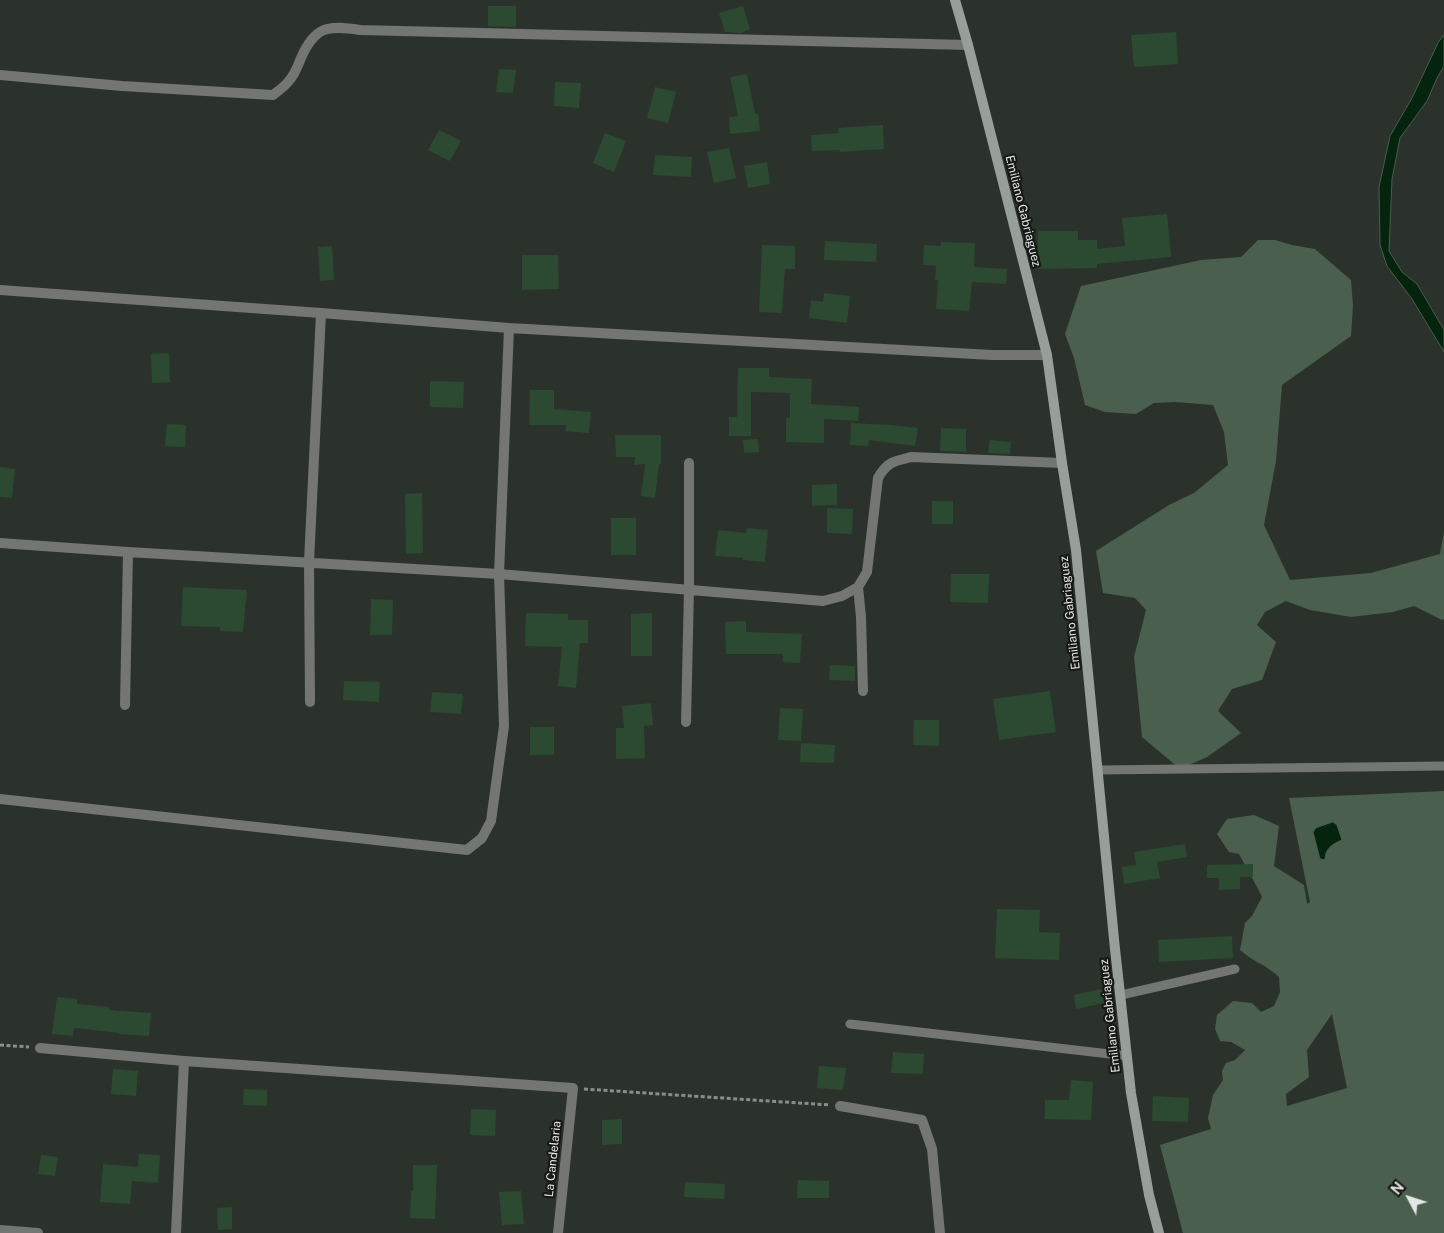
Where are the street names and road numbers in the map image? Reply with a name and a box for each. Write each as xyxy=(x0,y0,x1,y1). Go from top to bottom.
street label: Emiliano Gabriaguez xyxy=(1002,154,1044,268)
street label: Emiliano Gabriaguez xyxy=(1057,556,1083,670)
street label: Emiliano Gabriaguez xyxy=(1097,959,1123,1073)
street label: La Candelaria xyxy=(542,1120,564,1198)

